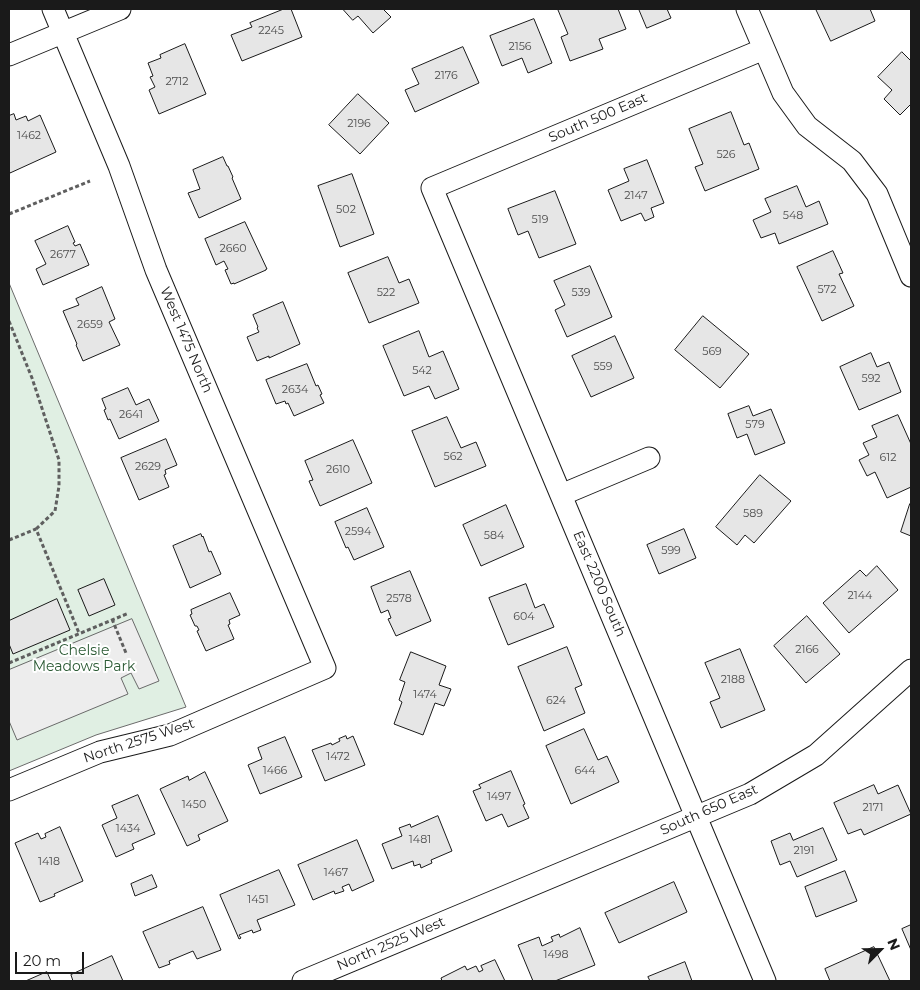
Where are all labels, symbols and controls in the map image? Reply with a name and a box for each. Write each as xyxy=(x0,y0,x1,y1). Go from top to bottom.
house number: 2245 xyxy=(258,24,284,38)
house number: 2156 xyxy=(508,40,532,54)
house number: 2176 xyxy=(434,69,458,83)
house number: 2712 xyxy=(165,75,189,89)
street label: South 500 East xyxy=(546,90,650,146)
house number: 2196 xyxy=(347,117,371,131)
house number: 1462 xyxy=(17,129,41,143)
house number: 526 xyxy=(716,148,736,162)
house number: 2147 xyxy=(624,189,648,203)
house number: 502 xyxy=(336,203,356,217)
house number: 548 xyxy=(783,209,803,223)
house number: 519 xyxy=(532,213,548,227)
house number: 2660 xyxy=(220,242,246,256)
house number: 2677 xyxy=(50,248,76,262)
house number: 572 xyxy=(818,283,836,297)
street label: West 1475 North xyxy=(156,284,216,396)
house number: 522 xyxy=(377,286,395,300)
house number: 539 xyxy=(571,286,591,300)
house number: 2659 xyxy=(77,318,103,332)
house number: 569 xyxy=(702,345,722,359)
house number: 559 xyxy=(593,360,613,374)
house number: 542 xyxy=(412,364,432,378)
house number: 592 xyxy=(861,372,881,386)
house number: 2634 xyxy=(282,383,308,397)
house number: 2641 xyxy=(119,408,143,422)
house number: 579 xyxy=(745,418,765,432)
house number: 562 xyxy=(443,450,463,464)
house number: 612 xyxy=(880,451,896,465)
house number: 2629 xyxy=(135,460,161,474)
house number: 2610 xyxy=(326,463,350,477)
house number: 589 xyxy=(743,507,763,521)
house number: 2594 xyxy=(345,525,371,539)
street label: East 2200 South xyxy=(569,528,629,640)
house number: 584 xyxy=(484,529,504,543)
house number: 599 xyxy=(661,544,681,558)
house number: 2144 xyxy=(848,589,872,603)
house number: 2578 xyxy=(386,592,412,606)
house number: 604 xyxy=(513,610,535,624)
park label: Chelsie Meadows Park xyxy=(33,643,135,676)
house number: 2166 xyxy=(795,643,819,657)
house number: 2188 xyxy=(721,673,745,687)
house number: 1474 xyxy=(413,688,437,702)
house number: 624 xyxy=(546,694,566,708)
street label: North 2575 West xyxy=(81,715,197,767)
house number: 1472 xyxy=(326,750,350,764)
house number: 1466 xyxy=(263,764,287,778)
house number: 644 xyxy=(574,764,596,778)
street label: South 650 East xyxy=(658,781,760,839)
house number: 1497 xyxy=(487,790,511,804)
house number: 1450 xyxy=(182,798,206,812)
house number: 2171 xyxy=(863,801,883,815)
house number: 1434 xyxy=(116,822,140,836)
house number: 1481 xyxy=(409,833,431,847)
house number: 2191 xyxy=(794,844,814,858)
house number: 1418 xyxy=(38,855,60,869)
house number: 1467 xyxy=(324,866,348,880)
house number: 1451 xyxy=(247,893,269,907)
street label: North 2525 West xyxy=(334,914,448,974)
north arrow xyxy=(855,925,905,975)
text: N xyxy=(883,935,904,953)
scale bar xyxy=(18,942,86,974)
house number: 1498 xyxy=(544,948,568,962)
text: 20 m xyxy=(23,951,61,970)

